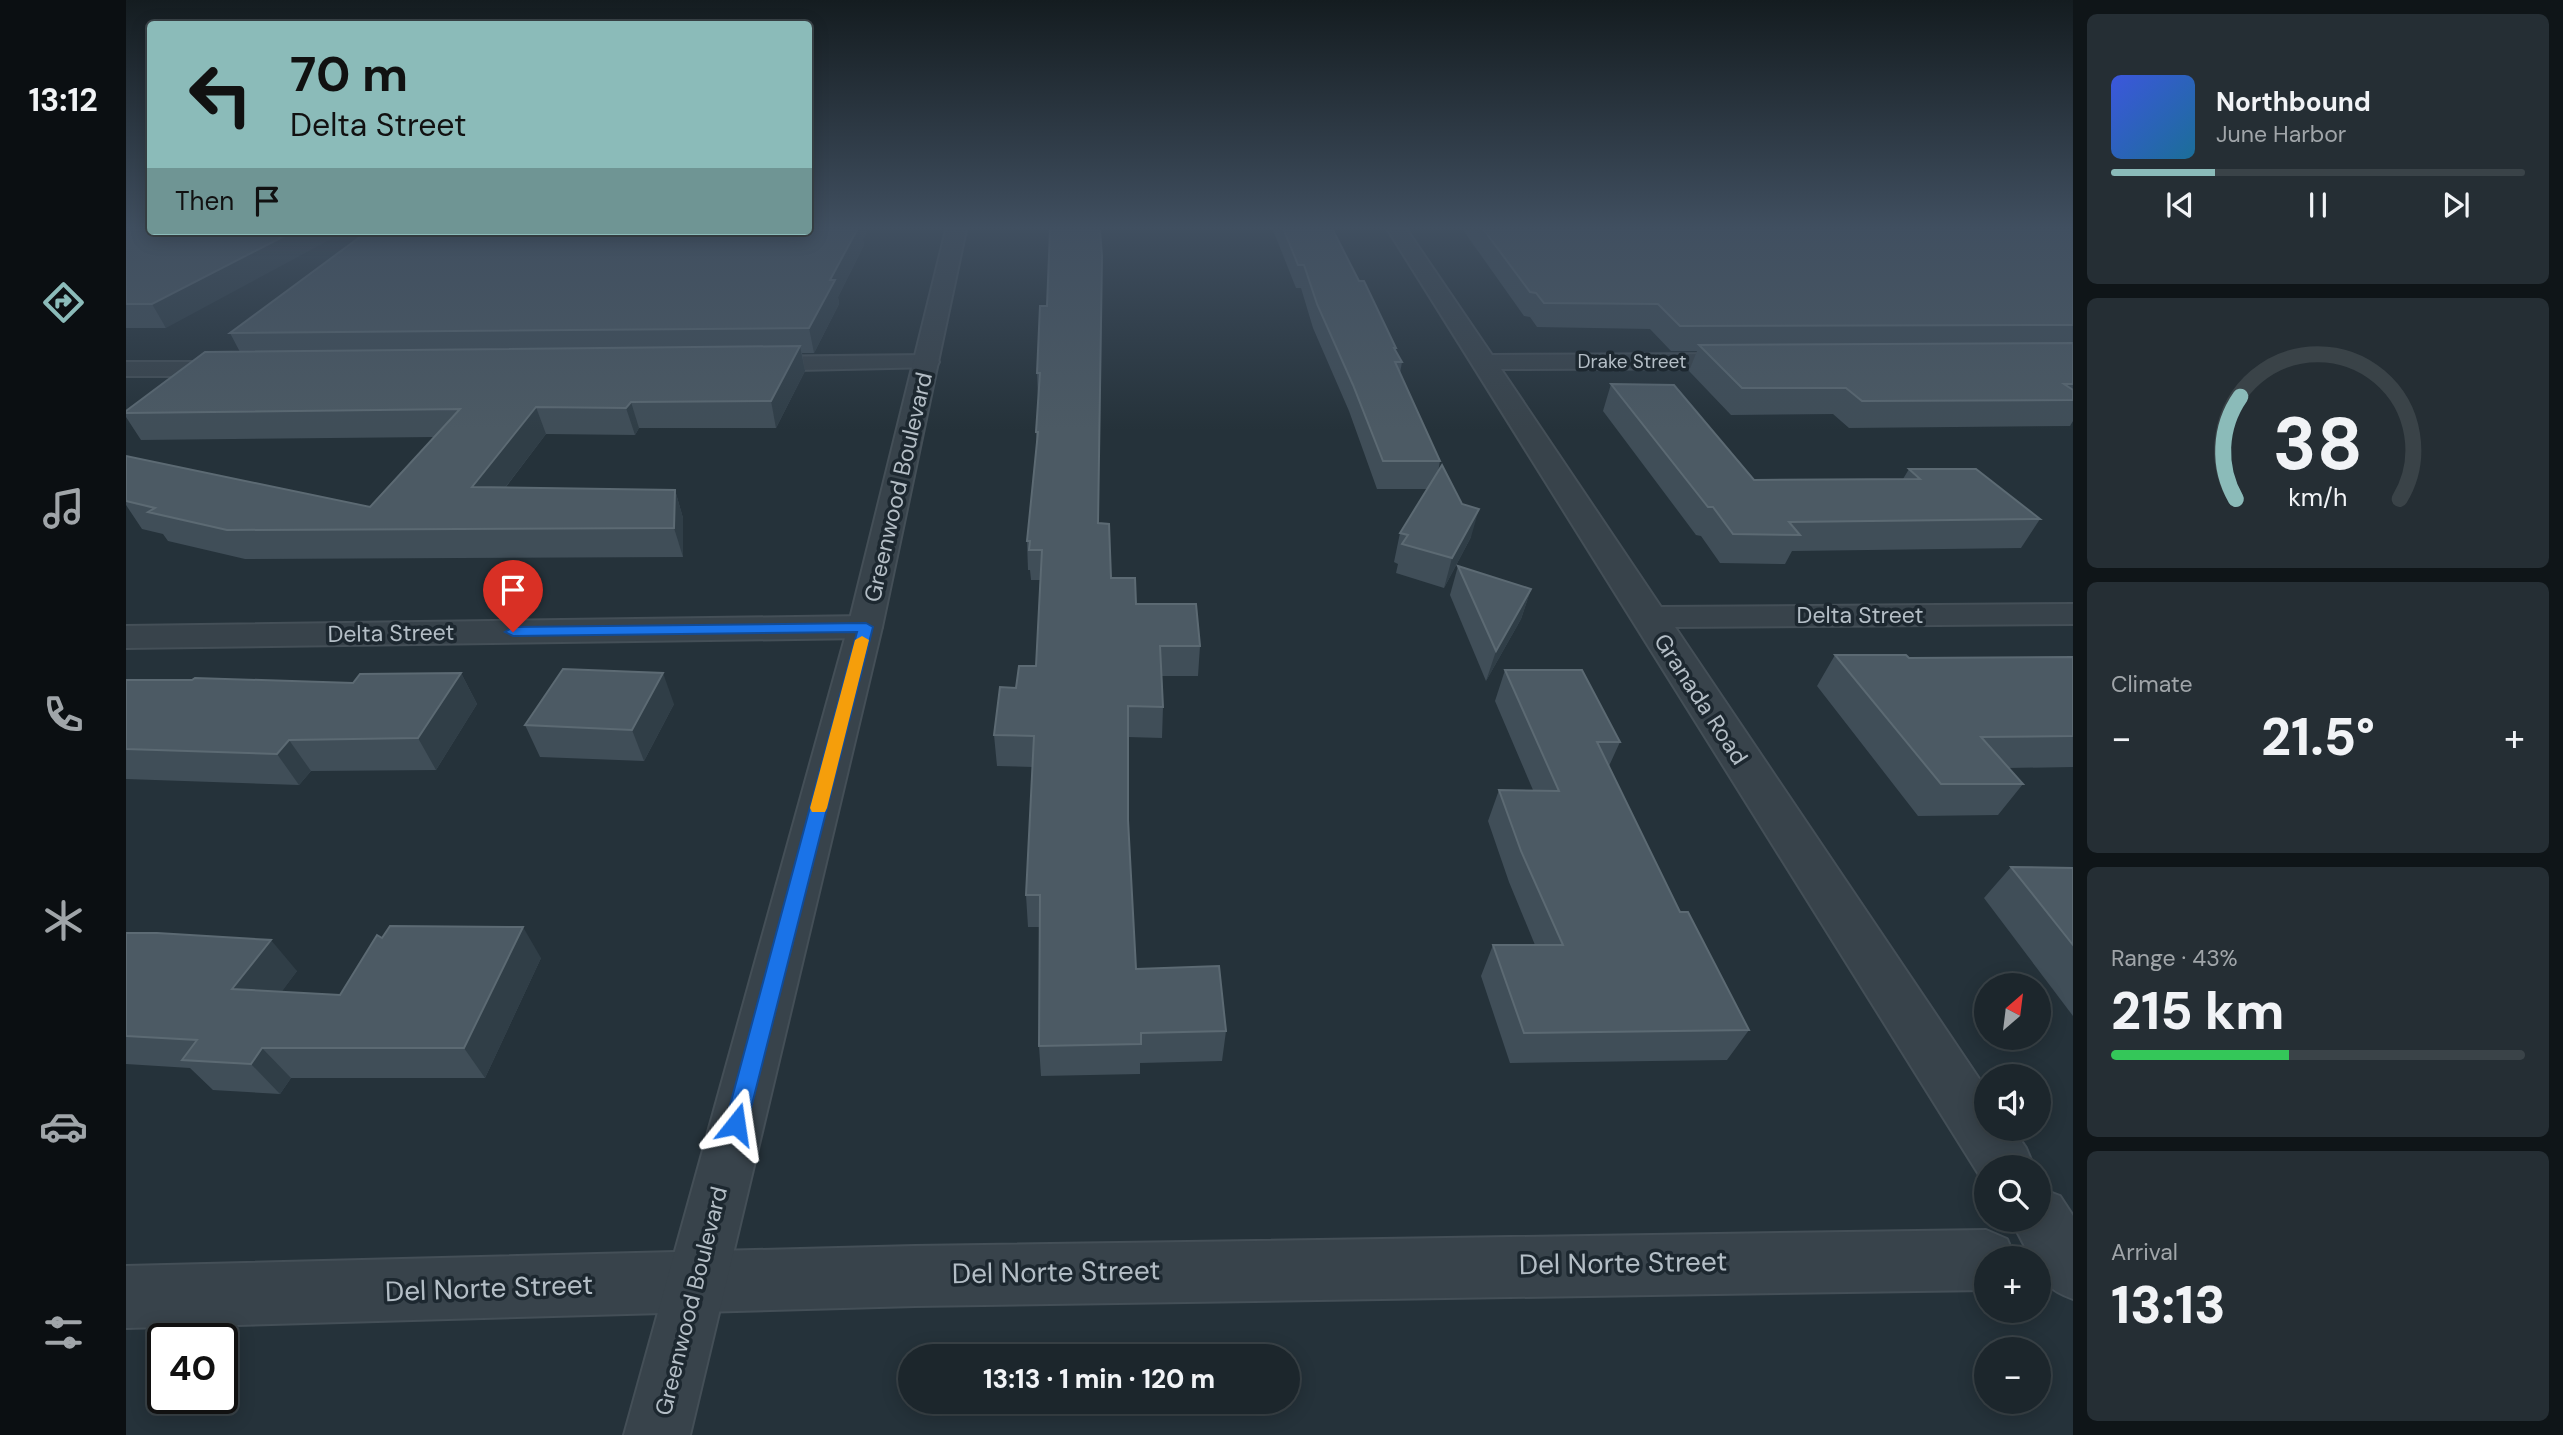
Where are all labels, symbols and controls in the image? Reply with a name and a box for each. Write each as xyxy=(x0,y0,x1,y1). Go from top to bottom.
text: 70 m xyxy=(290,42,408,106)
icon: left xyxy=(175,49,266,140)
text: 13:12 xyxy=(28,79,98,121)
text: Northbound xyxy=(2216,85,2371,119)
text: Delta Street xyxy=(290,104,466,146)
text: June Harbor xyxy=(2216,119,2346,149)
icon: arrive xyxy=(248,182,286,220)
text: Then xyxy=(175,184,234,218)
icon: previous xyxy=(2161,186,2199,224)
icon: pause xyxy=(2299,186,2337,224)
icon: next xyxy=(2437,186,2475,224)
icon: directions xyxy=(39,278,88,327)
street label: Drake Street xyxy=(1577,349,1687,374)
street label: Greenwood Boulevard xyxy=(857,369,939,605)
text: 38 xyxy=(2273,398,2363,493)
text: km/h xyxy=(2288,481,2348,514)
icon: music xyxy=(39,484,88,533)
pin xyxy=(483,560,543,632)
icon: arrive xyxy=(494,571,532,609)
street label: Delta Street xyxy=(1797,600,1923,630)
street label: Delta Street xyxy=(327,617,455,649)
street label: Granada Road xyxy=(1647,628,1755,770)
text: Climate xyxy=(2111,669,2193,699)
icon: phone xyxy=(39,690,88,739)
text: 21.5° xyxy=(2261,703,2375,771)
text: − xyxy=(2111,713,2132,763)
text: + xyxy=(2504,713,2525,763)
icon: climate xyxy=(39,896,88,945)
text: Range · 43% xyxy=(2111,943,2238,973)
north arrow xyxy=(1974,973,2051,1050)
map controls xyxy=(1974,973,2051,1414)
text: 215 km xyxy=(2111,977,2284,1045)
button: sound xyxy=(1974,1064,2051,1141)
position arrow xyxy=(699,1087,773,1161)
icon: car xyxy=(39,1102,88,1151)
button: search xyxy=(1974,1155,2051,1232)
street label: Greenwood Boulevard xyxy=(648,1183,734,1419)
text: Arrival xyxy=(2111,1237,2178,1267)
street label: Del Norte Street xyxy=(1518,1243,1728,1283)
button: + xyxy=(1974,1246,2051,1323)
street label: Del Norte Street xyxy=(951,1252,1161,1292)
street label: Del Norte Street xyxy=(384,1266,594,1310)
text: 13:13 xyxy=(2111,1271,2226,1339)
icon: filters xyxy=(39,1308,88,1357)
speed limit sign: 40 xyxy=(147,1323,238,1414)
button: − xyxy=(1974,1337,2051,1414)
text: 13:13 · 1 min · 120 m xyxy=(983,1362,1215,1396)

